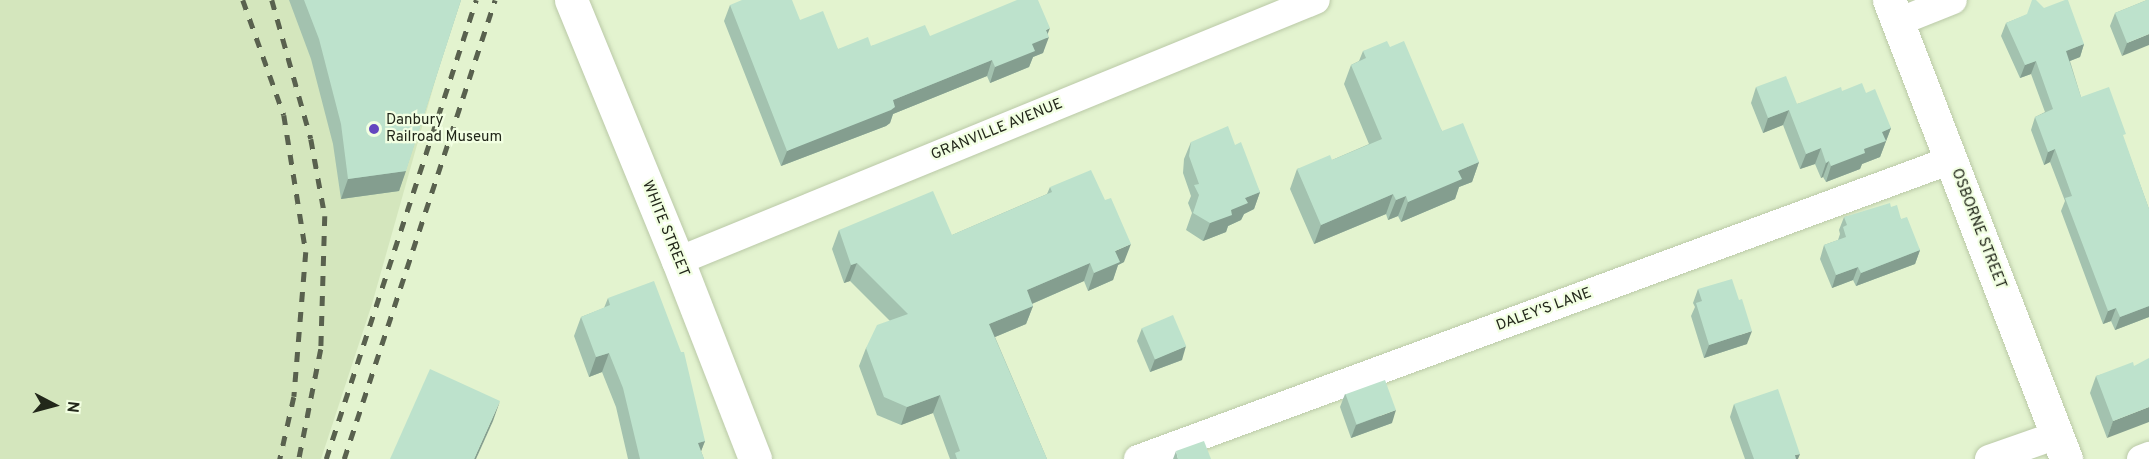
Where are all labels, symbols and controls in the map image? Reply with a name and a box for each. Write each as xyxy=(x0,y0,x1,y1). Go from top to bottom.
street label: GRANVILLE AVENUE xyxy=(928,95,1066,165)
place label: Danbury Railroad Museum xyxy=(386,111,502,146)
marker: Danbury Railroad Museum xyxy=(367,122,381,136)
street label: OSBORNE STREET xyxy=(1947,166,2009,292)
street label: WHITE STREET xyxy=(638,178,692,280)
street label: DALEY'S LANE xyxy=(1494,284,1594,336)
north arrow xyxy=(24,375,84,435)
text: N xyxy=(61,400,82,414)

